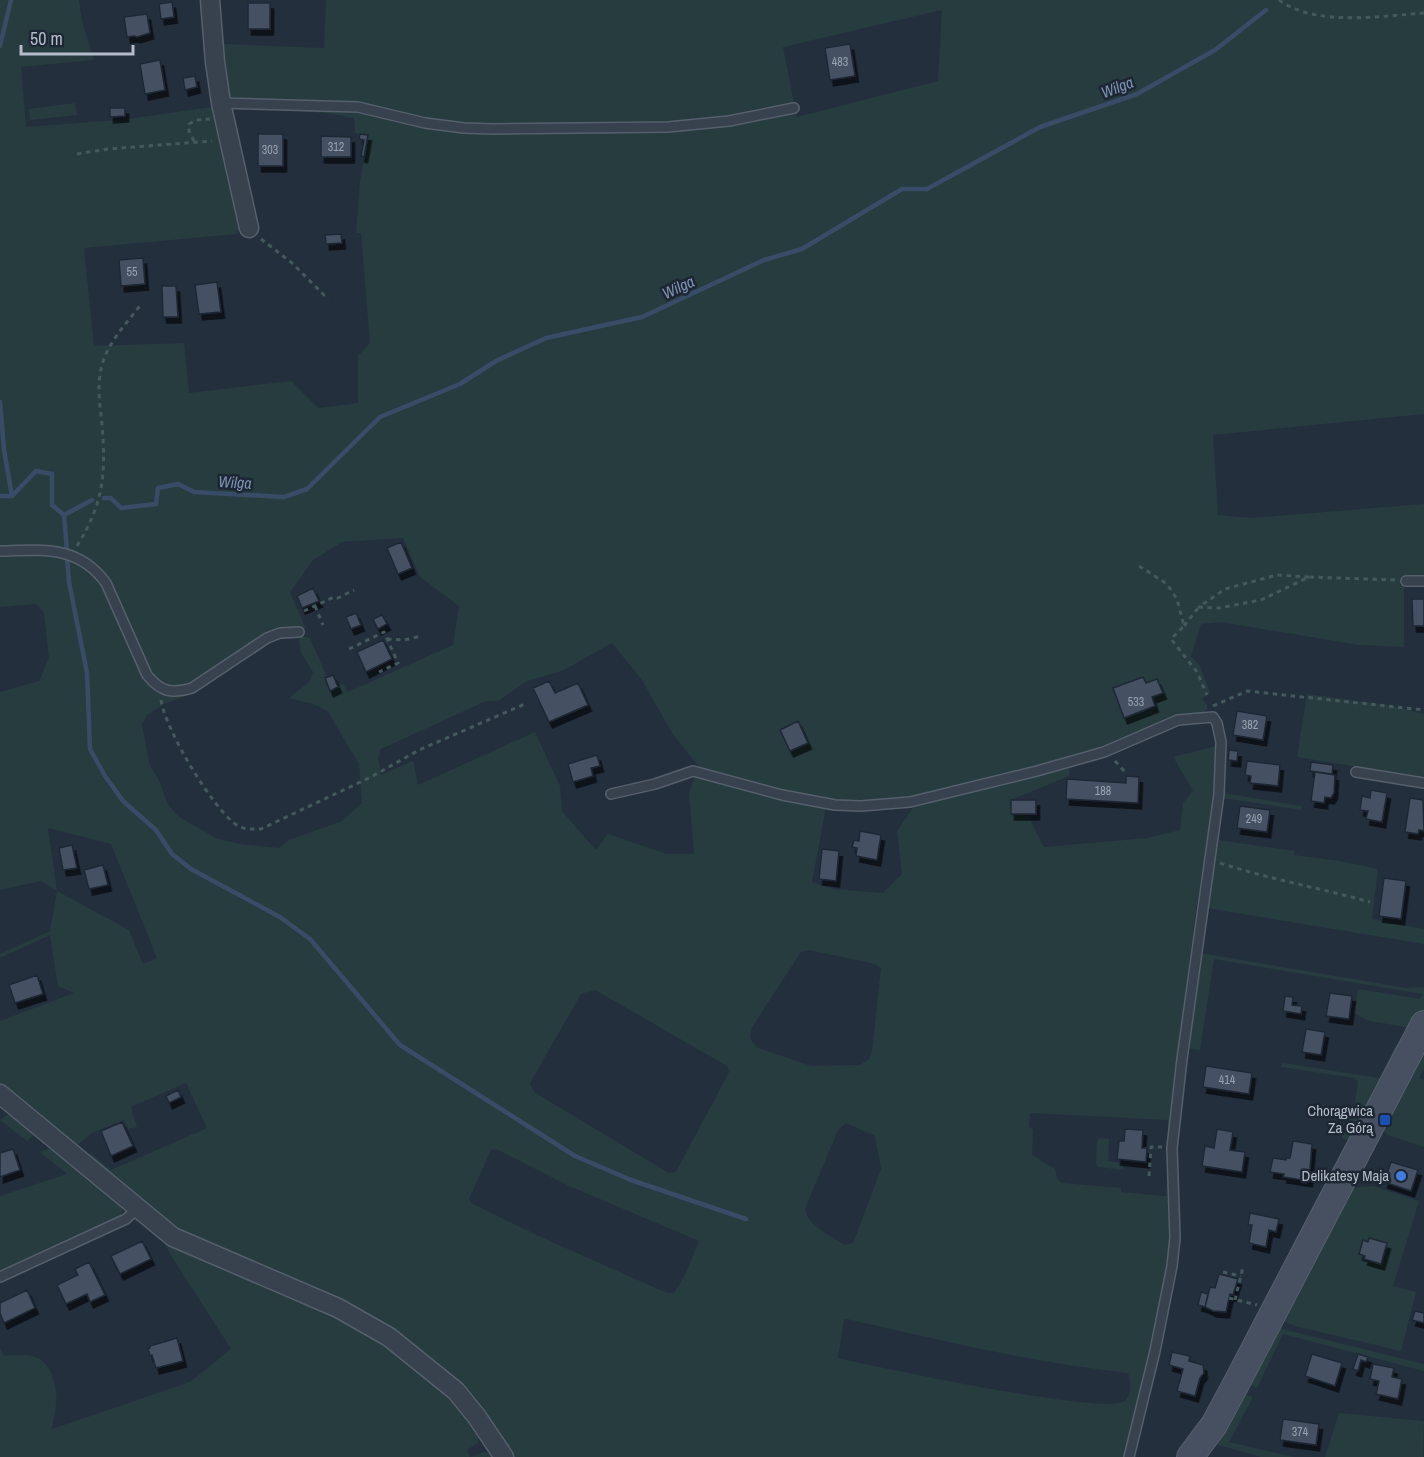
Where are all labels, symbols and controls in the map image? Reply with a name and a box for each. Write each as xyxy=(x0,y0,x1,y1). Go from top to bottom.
scale bar xyxy=(21,18,134,56)
text: 50 m xyxy=(30,26,63,51)
house number: 483 xyxy=(832,54,848,70)
water label: Wilga xyxy=(1098,71,1136,103)
house number: 312 xyxy=(328,139,344,155)
house number: 303 xyxy=(262,142,278,158)
house number: 55 xyxy=(127,264,138,280)
water label: Wilga xyxy=(658,270,698,304)
water label: Wilga xyxy=(218,470,252,494)
house number: 533 xyxy=(1128,694,1144,710)
house number: 382 xyxy=(1242,717,1258,733)
house number: 188 xyxy=(1095,783,1111,799)
house number: 249 xyxy=(1246,811,1262,827)
house number: 414 xyxy=(1219,1072,1236,1088)
place label: Chorągwica Za Górą xyxy=(1307,1100,1374,1138)
marker: Chorągwica Za Górą xyxy=(1378,1113,1392,1127)
place label: Delikatesy Maja xyxy=(1302,1165,1389,1186)
marker: Delikatesy Maja xyxy=(1394,1169,1408,1183)
house number: 374 xyxy=(1292,1424,1309,1440)

